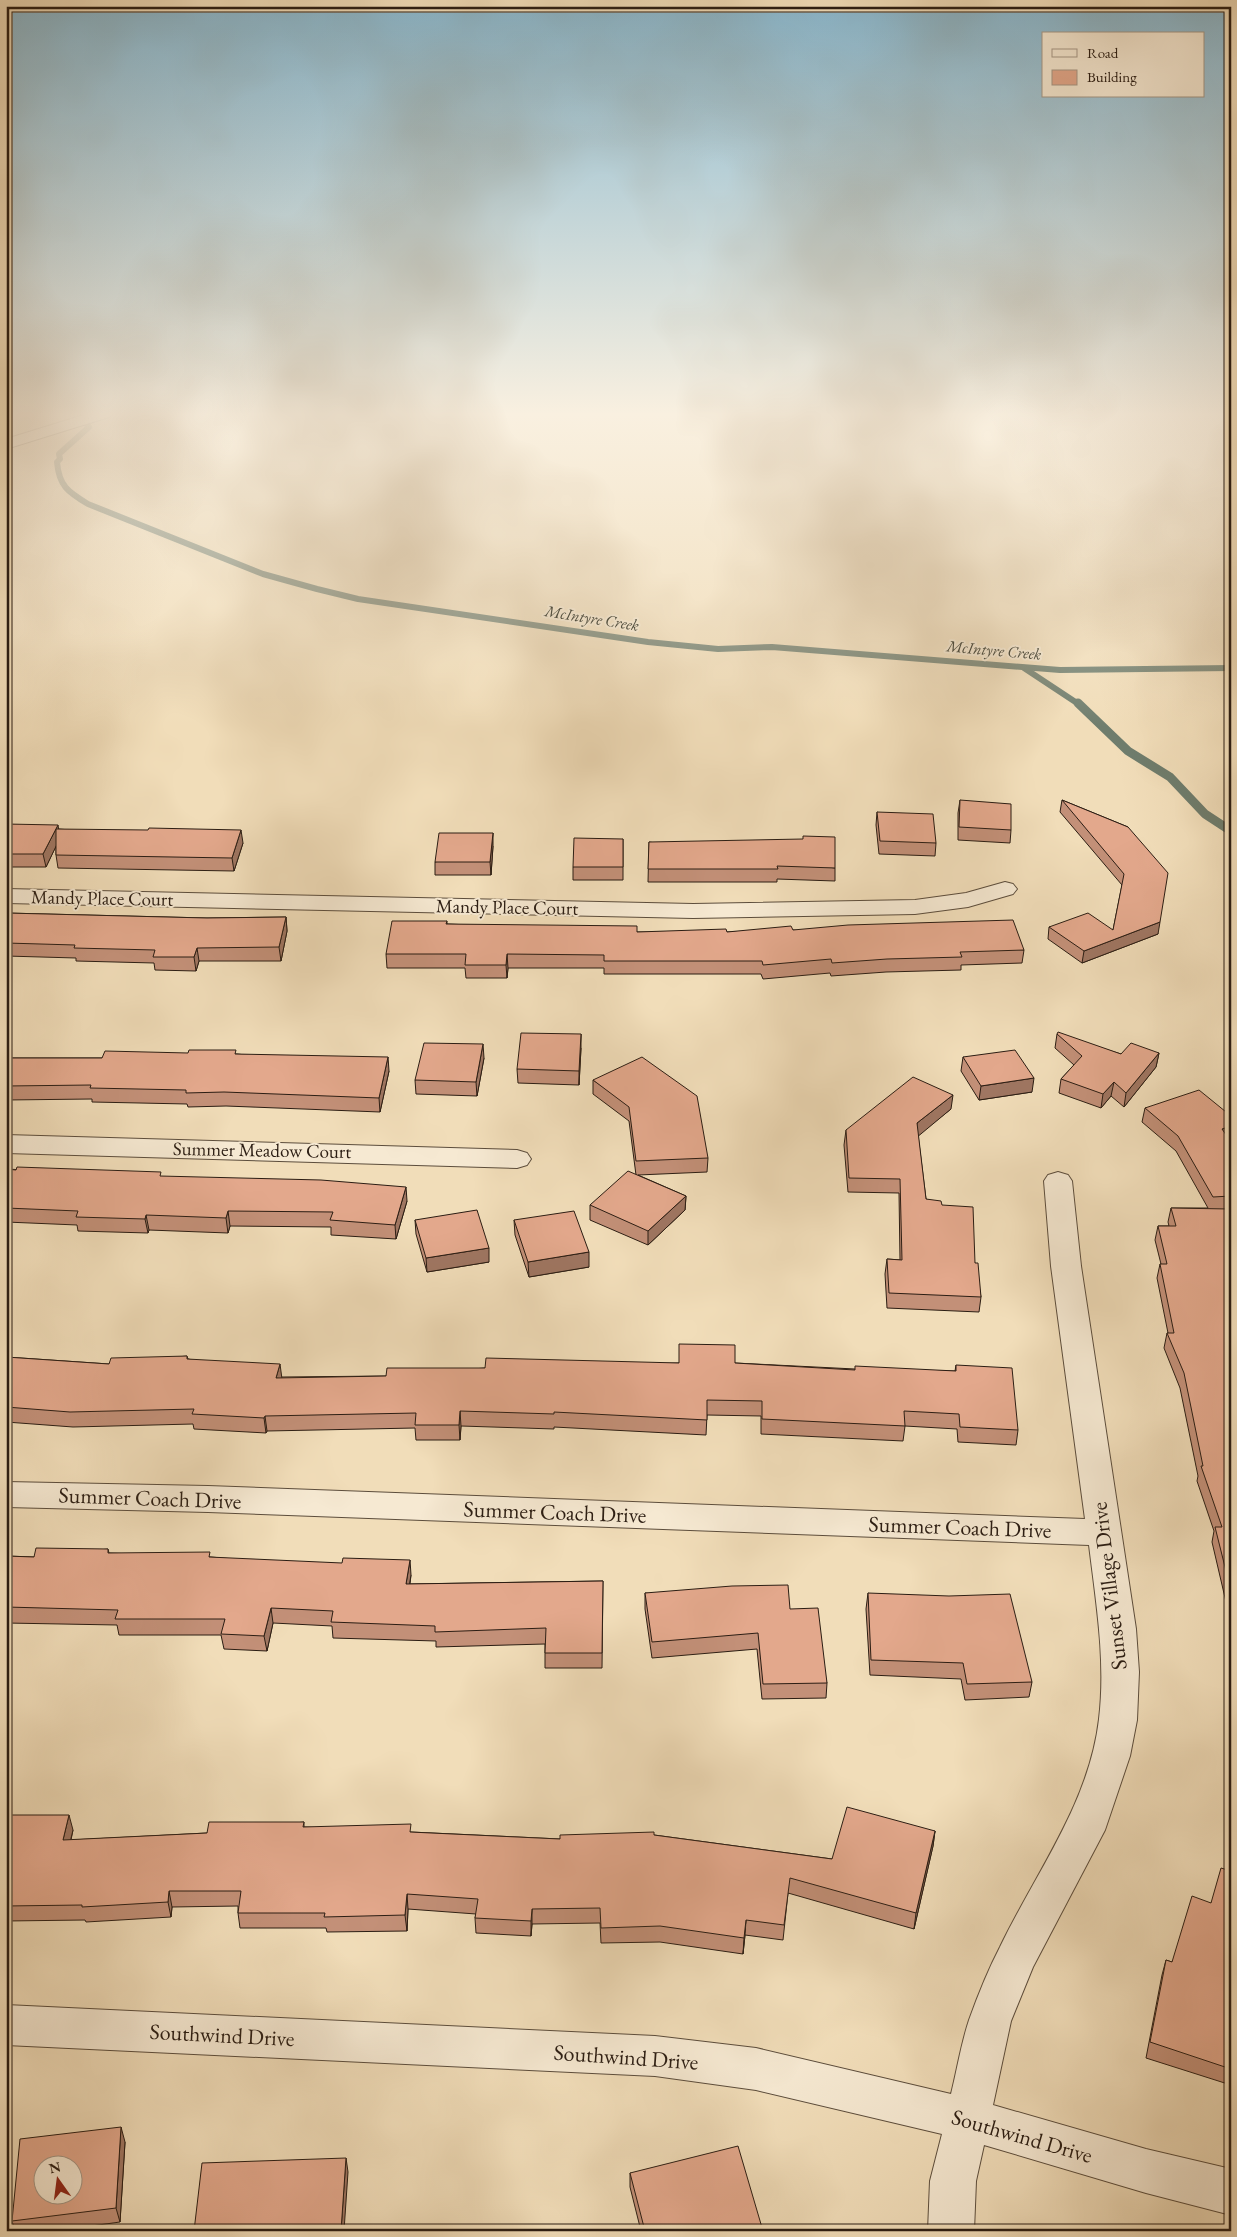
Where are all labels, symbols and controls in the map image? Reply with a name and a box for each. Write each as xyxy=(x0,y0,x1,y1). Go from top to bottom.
legend xyxy=(1042,32,1204,98)
text: Road xyxy=(1087,43,1119,62)
text: Building xyxy=(1087,67,1137,86)
water label: McIntyre Creek xyxy=(542,600,641,636)
water label: McIntyre Creek xyxy=(945,635,1043,665)
street label: Mandy Place Court xyxy=(31,884,173,912)
street label: Mandy Place Court xyxy=(436,893,578,921)
street label: Summer Meadow Court xyxy=(173,1136,351,1164)
street label: Summer Coach Drive xyxy=(58,1480,242,1516)
street label: Summer Coach Drive xyxy=(463,1494,647,1530)
street label: Sunset Village Drive xyxy=(1084,1500,1134,1672)
street label: Summer Coach Drive xyxy=(868,1509,1052,1545)
street label: Southwind Drive xyxy=(149,2017,296,2053)
street label: Southwind Drive xyxy=(553,2037,700,2077)
street label: Southwind Drive xyxy=(948,2102,1096,2170)
north arrow xyxy=(32,2154,82,2204)
text: N xyxy=(47,2157,63,2177)

